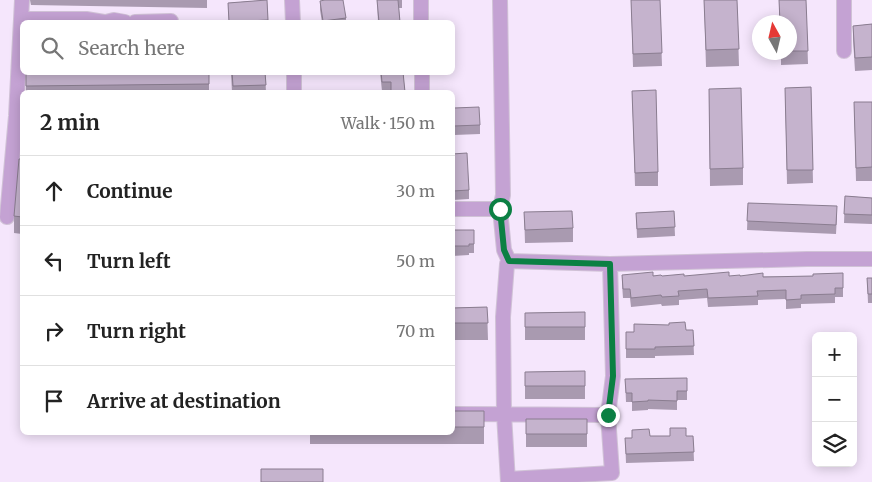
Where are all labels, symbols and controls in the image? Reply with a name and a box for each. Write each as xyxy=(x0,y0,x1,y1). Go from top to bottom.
north arrow xyxy=(752,15,797,60)
search box xyxy=(20,20,455,75)
icon: search xyxy=(38,34,66,62)
text: Search here xyxy=(78,36,185,60)
text: 2 min xyxy=(40,109,100,136)
text: Walk · 150 m xyxy=(341,113,435,133)
icon: ahead xyxy=(40,177,68,205)
text: Continue xyxy=(87,179,173,203)
text: 30 m xyxy=(396,181,435,201)
route start xyxy=(489,198,512,221)
icon: left xyxy=(40,247,68,275)
text: Turn left xyxy=(87,249,171,273)
text: 50 m xyxy=(396,251,435,271)
icon: right xyxy=(40,317,68,345)
text: Turn right xyxy=(87,319,186,343)
text: 70 m xyxy=(396,321,435,341)
map controls xyxy=(812,332,857,467)
button: + xyxy=(812,332,857,377)
button: − xyxy=(812,377,857,422)
icon: arrive xyxy=(40,387,68,415)
text: Arrive at destination xyxy=(87,389,281,413)
route end xyxy=(597,404,620,427)
button: layers xyxy=(812,422,857,467)

